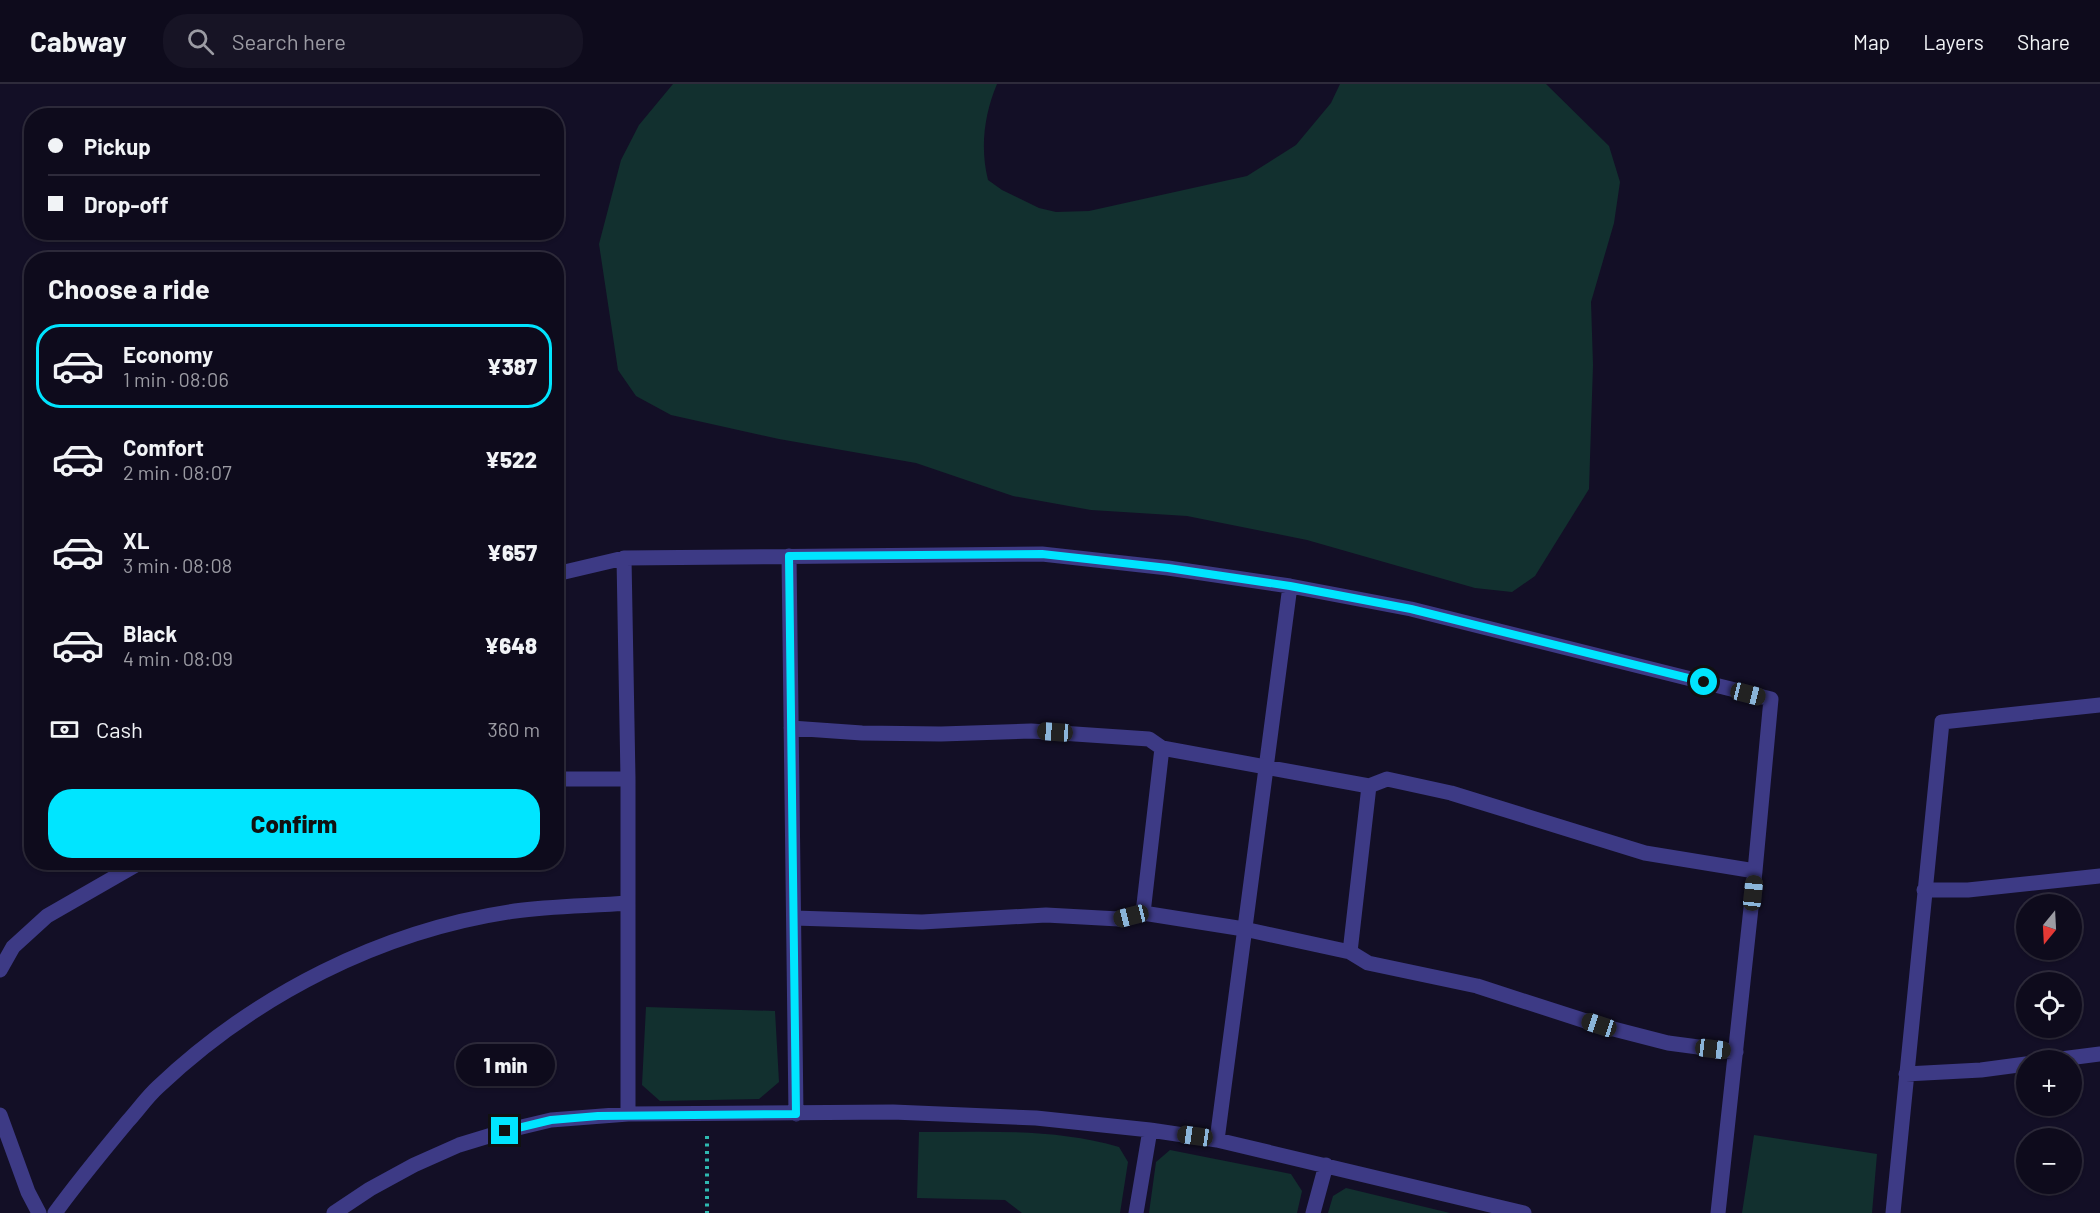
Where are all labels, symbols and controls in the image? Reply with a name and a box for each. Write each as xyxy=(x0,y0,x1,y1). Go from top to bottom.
search box xyxy=(163,14,583,68)
text: Cabway xyxy=(30,24,127,58)
icon: search xyxy=(184,25,217,58)
text: Search here xyxy=(232,28,346,54)
text: Map xyxy=(1853,29,1890,54)
text: Layers xyxy=(1923,29,1984,54)
text: Share xyxy=(2017,29,2070,54)
text: Pickup xyxy=(84,133,151,159)
text: Drop-off xyxy=(84,191,168,217)
text: Choose a ride xyxy=(48,272,210,304)
icon: car xyxy=(51,339,105,393)
text: Economy xyxy=(123,341,213,367)
text: ¥387 xyxy=(487,353,537,379)
text: 1 min · 08:06 xyxy=(123,367,229,391)
icon: car xyxy=(51,432,105,486)
text: Comfort xyxy=(123,434,204,460)
text: ¥522 xyxy=(485,446,537,472)
text: 2 min · 08:07 xyxy=(123,460,232,484)
icon: car xyxy=(51,525,105,579)
text: XL xyxy=(123,527,149,553)
text: ¥657 xyxy=(487,539,537,565)
text: 3 min · 08:08 xyxy=(123,553,232,577)
icon: car xyxy=(51,618,105,672)
text: Black xyxy=(123,620,177,646)
text: ¥648 xyxy=(484,632,537,658)
text: 4 min · 08:09 xyxy=(123,646,233,670)
route start xyxy=(1690,668,1717,695)
car xyxy=(1728,681,1768,707)
icon: cash xyxy=(48,713,81,746)
text: Cash xyxy=(96,716,143,742)
text: 360 m xyxy=(488,717,540,741)
car xyxy=(1036,722,1074,742)
button: Confirm xyxy=(48,789,540,858)
car xyxy=(1742,874,1764,912)
north arrow xyxy=(2016,894,2082,960)
map controls xyxy=(2016,894,2082,1194)
car xyxy=(1111,903,1151,929)
button: locate xyxy=(2016,972,2082,1038)
car xyxy=(1579,1011,1619,1039)
car xyxy=(1694,1038,1732,1060)
callout: 1 min xyxy=(456,1044,554,1086)
button: + xyxy=(2016,1050,2082,1116)
text: 1 min xyxy=(484,1053,527,1077)
route end xyxy=(491,1117,518,1144)
car xyxy=(1176,1125,1214,1147)
button: − xyxy=(2016,1128,2082,1194)

